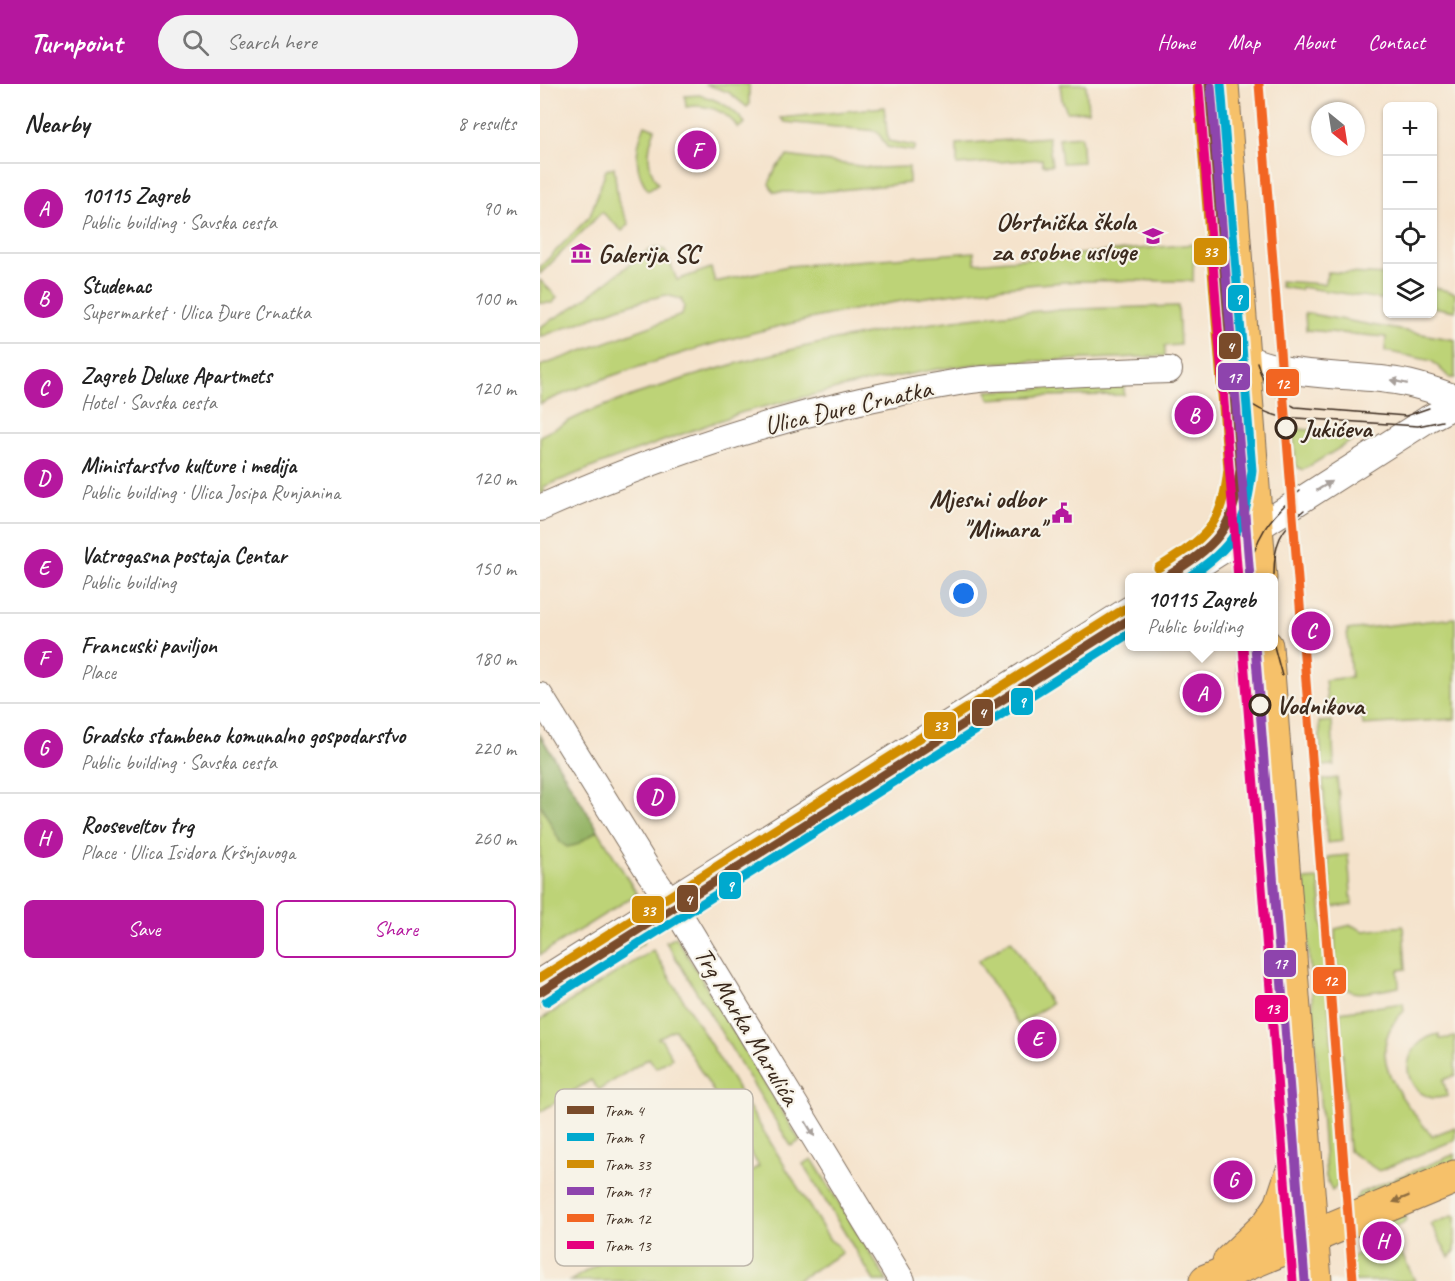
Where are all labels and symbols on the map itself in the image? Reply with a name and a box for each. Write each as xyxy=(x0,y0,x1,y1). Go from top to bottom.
north arrow xyxy=(1311,102,1365,156)
pin: F xyxy=(678,128,716,172)
place label: Obrtnička škola za osobne usluge xyxy=(992,205,1138,268)
school or university icon: Obrtnička škola za osobne usluge xyxy=(1141,224,1165,248)
place label: Galerija SC xyxy=(598,237,704,270)
line badge: 33 xyxy=(1193,237,1228,266)
museum icon: Galerija SC xyxy=(569,241,593,265)
text: 33 xyxy=(1203,242,1219,262)
line badge: 9 xyxy=(1227,284,1250,312)
text: 9 xyxy=(1234,289,1243,309)
line badge: 4 xyxy=(1218,332,1242,360)
text: 4 xyxy=(1226,337,1235,357)
line badge: 17 xyxy=(1217,362,1251,391)
text: 17 xyxy=(1227,368,1243,388)
line badge: 12 xyxy=(1265,368,1300,397)
street label: Ulica Đure Crnatka xyxy=(761,371,936,442)
text: 12 xyxy=(1275,374,1291,394)
one-way arrow xyxy=(1389,377,1408,386)
pin: B xyxy=(1174,392,1214,438)
place label: Jukićeva xyxy=(1300,412,1374,445)
marker: Jukićeva xyxy=(1275,417,1297,439)
one-way arrow xyxy=(1316,481,1332,492)
place label: Mjesni odbor "Mimara" xyxy=(929,482,1051,545)
public building icon: Mjesni odbor "Mimara" xyxy=(1050,501,1074,525)
your location xyxy=(949,579,978,608)
pin: C xyxy=(1292,608,1330,654)
pin: A xyxy=(1182,670,1222,716)
line badge: 9 xyxy=(1010,687,1034,716)
place label: Vodnikova xyxy=(1276,689,1366,722)
text: 9 xyxy=(1018,692,1027,712)
marker: Vodnikova xyxy=(1249,694,1271,716)
line badge: 4 xyxy=(971,698,994,727)
text: 4 xyxy=(978,703,987,723)
line badge: 33 xyxy=(923,711,957,740)
text: 33 xyxy=(933,716,949,736)
pin: D xyxy=(636,774,676,820)
line badge: 9 xyxy=(718,871,742,900)
text: 9 xyxy=(726,876,735,896)
line badge: 4 xyxy=(676,884,699,913)
text: 4 xyxy=(684,890,693,910)
line badge: 33 xyxy=(631,895,665,924)
text: 33 xyxy=(641,901,657,921)
street label: Trg Marka Marulića xyxy=(687,941,808,1112)
line badge: 17 xyxy=(1263,949,1297,978)
text: 17 xyxy=(1273,954,1289,974)
line badge: 12 xyxy=(1312,966,1347,995)
text: 12 xyxy=(1323,971,1339,991)
line badge: 13 xyxy=(1254,994,1289,1023)
text: 13 xyxy=(1265,999,1281,1019)
pin: E xyxy=(1018,1016,1056,1062)
legend xyxy=(555,1089,753,1266)
text: Tram 4 xyxy=(604,1101,645,1121)
one-way arrow xyxy=(804,1121,815,1137)
text: Tram 9 xyxy=(604,1128,645,1148)
text: Tram 33 xyxy=(604,1155,653,1175)
pin: G xyxy=(1214,1158,1252,1202)
text: Tram 17 xyxy=(604,1182,652,1202)
one-way arrow xyxy=(1392,1195,1410,1204)
text: Tram 12 xyxy=(604,1209,653,1229)
pin: H xyxy=(1362,1218,1402,1264)
text: Tram 13 xyxy=(604,1236,653,1256)

